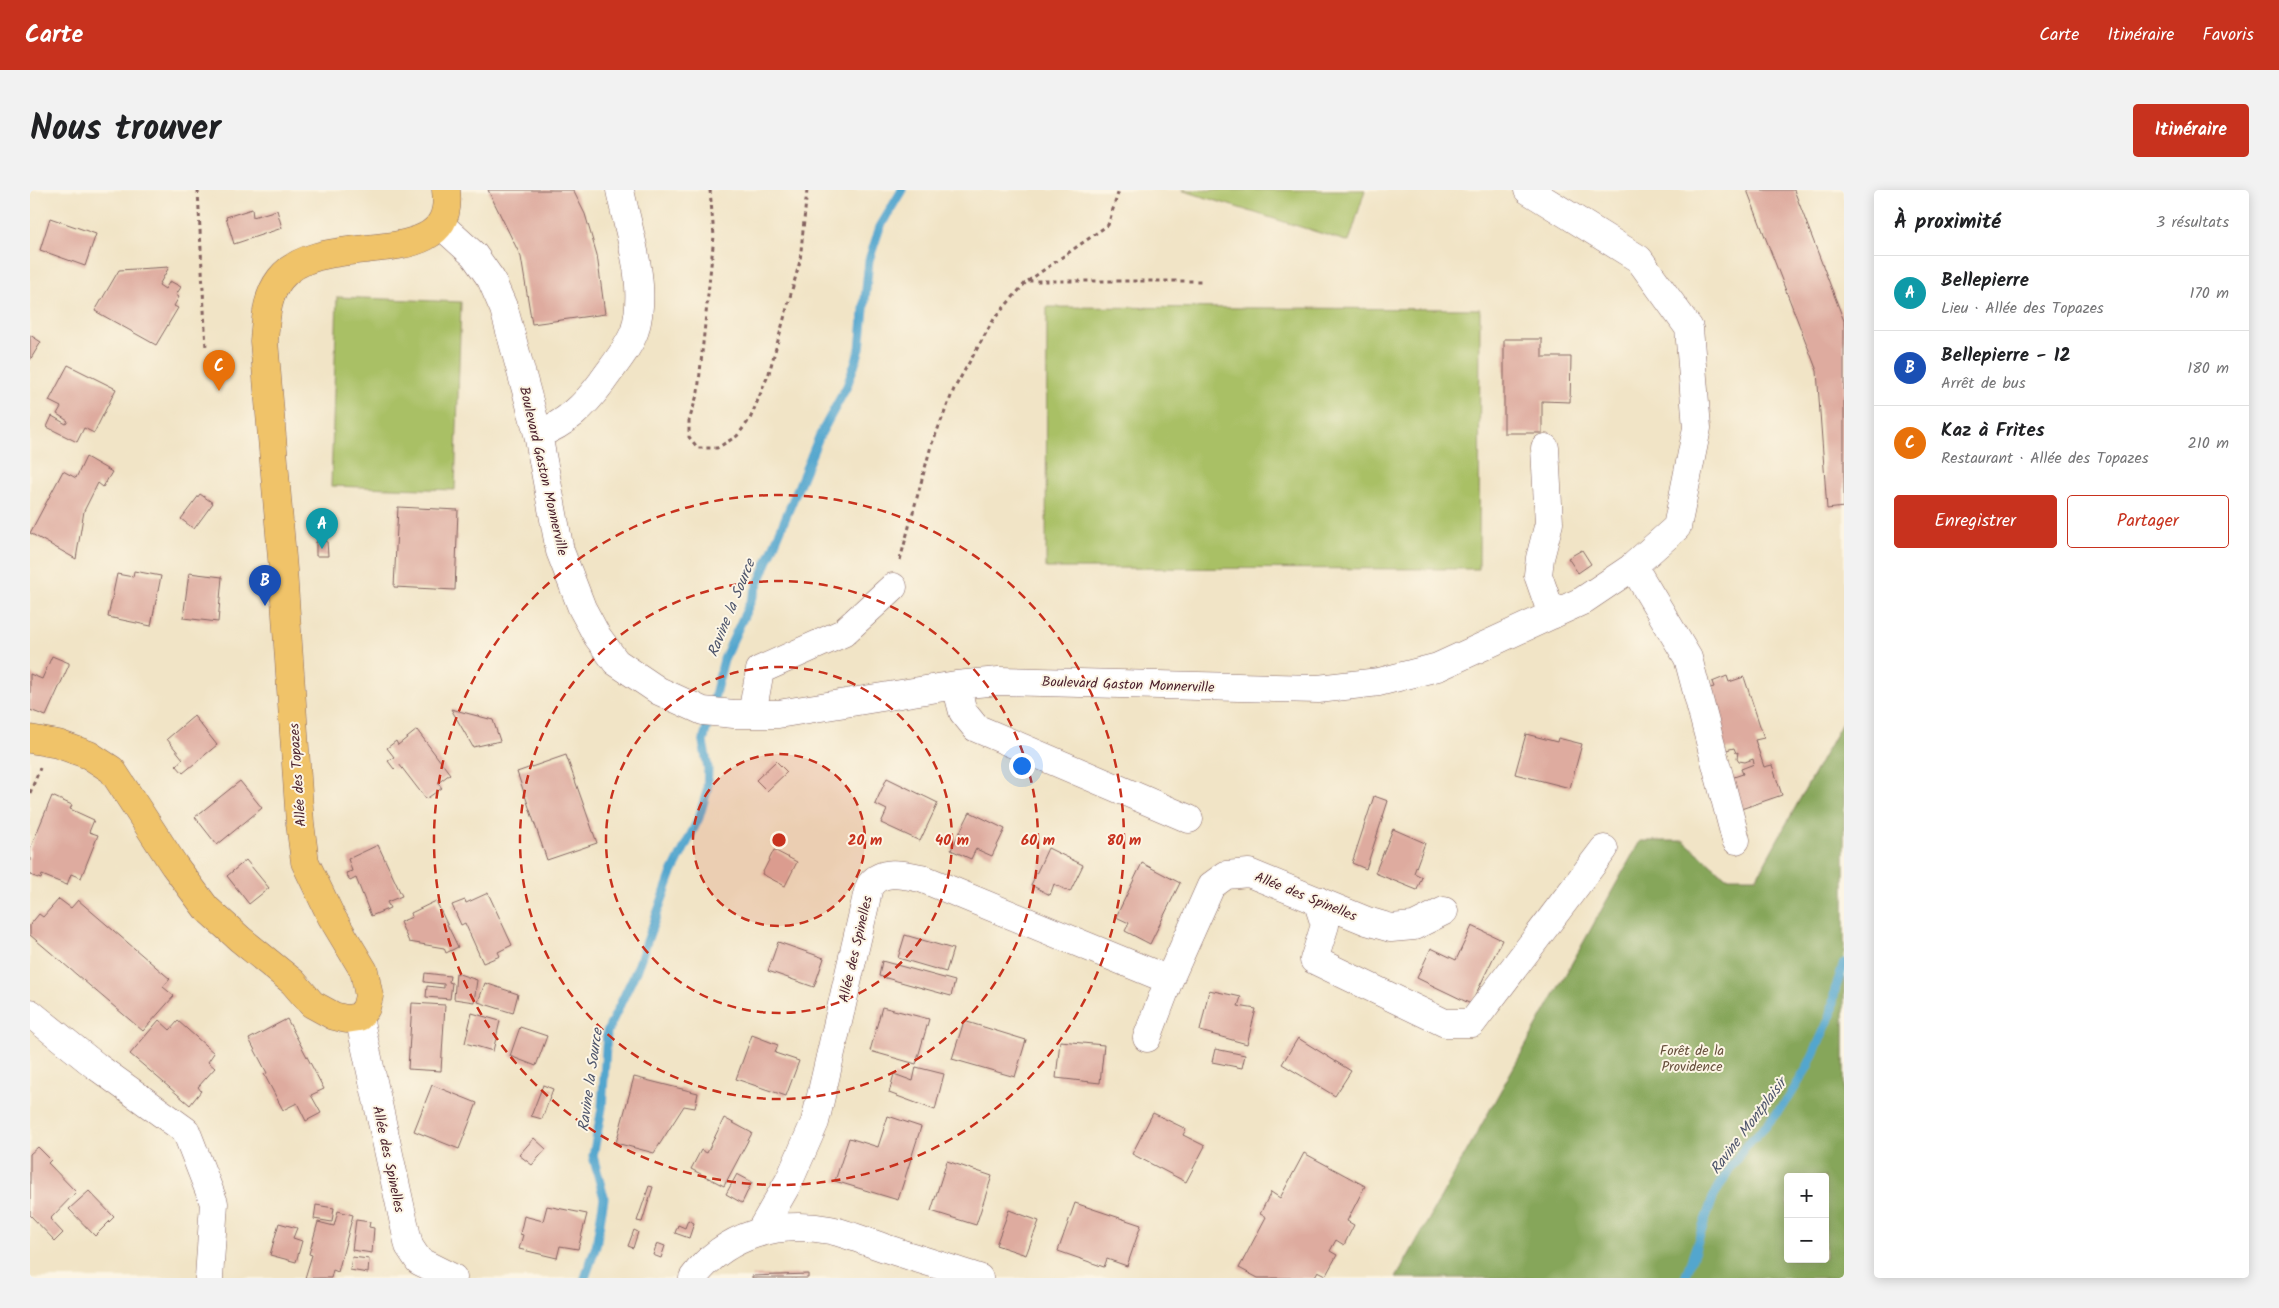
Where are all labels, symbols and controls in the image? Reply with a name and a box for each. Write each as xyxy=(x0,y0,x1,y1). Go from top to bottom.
text: Carte xyxy=(25,16,83,55)
text: Carte xyxy=(2039,21,2079,50)
text: Itinéraire xyxy=(2107,21,2174,50)
text: Favoris xyxy=(2202,21,2254,50)
text: Nous trouver xyxy=(30,102,221,158)
button: Itinéraire xyxy=(2133,104,2249,157)
text: À proximité xyxy=(1894,206,2001,239)
text: 3 résultats xyxy=(2156,210,2229,235)
text: Bellepierre xyxy=(1941,266,2029,296)
text: A xyxy=(1905,281,1915,306)
text: 170 m xyxy=(2189,281,2229,306)
text: Lieu · Allée des Topazes xyxy=(1941,296,2104,321)
text: Bellepierre - 12 xyxy=(1941,341,2071,371)
pin: C xyxy=(203,350,235,391)
text: B xyxy=(1905,356,1915,381)
text: 180 m xyxy=(2187,356,2229,381)
text: Arrêt de bus xyxy=(1941,371,2025,396)
street label: Boulevard Gaston Monnerville xyxy=(513,384,573,559)
text: Kaz à Frites xyxy=(1941,416,2045,446)
text: C xyxy=(1905,431,1915,456)
text: 210 m xyxy=(2188,431,2229,456)
text: Restaurant · Allée des Topazes xyxy=(1941,446,2149,471)
button: Enregistrer xyxy=(1894,495,2057,548)
button: Partager xyxy=(2067,495,2229,548)
pin: A xyxy=(306,508,338,549)
water label: Ravine la Source xyxy=(701,555,763,661)
pin: B xyxy=(249,565,281,606)
street label: Boulevard Gaston Monnerville xyxy=(1041,671,1215,699)
street label: Allée des Topazes xyxy=(283,722,313,827)
your location xyxy=(1009,753,1035,779)
text: 20 m xyxy=(848,829,882,853)
text: 40 m xyxy=(935,829,969,853)
text: 60 m xyxy=(1021,829,1055,853)
text: 80 m xyxy=(1107,829,1141,853)
centre of rings xyxy=(770,831,788,849)
street label: Allée des Spinelles xyxy=(1251,866,1360,927)
street label: Allée des Spinelles xyxy=(833,894,879,1005)
water label: Ravine la Source xyxy=(572,1026,610,1133)
park label: Forêt de la Providence xyxy=(1660,1040,1724,1078)
water label: Ravine Montplaisir xyxy=(1705,1071,1795,1180)
street label: Allée des Spinelles xyxy=(366,1104,410,1215)
map controls xyxy=(1784,1173,1829,1263)
button: + xyxy=(1784,1173,1829,1218)
button: − xyxy=(1784,1218,1829,1263)

